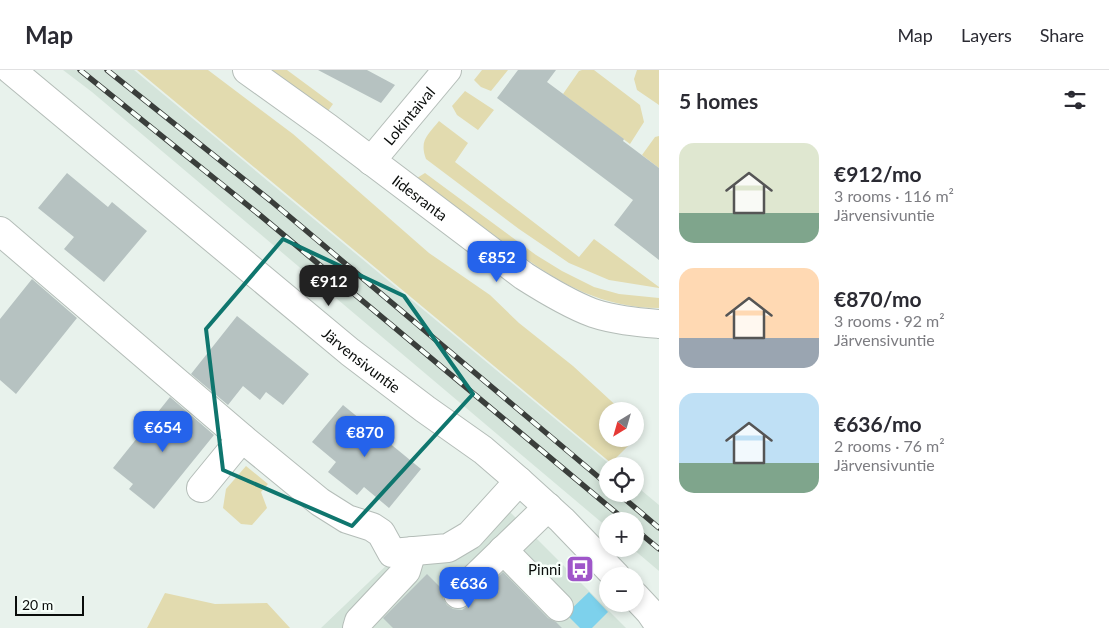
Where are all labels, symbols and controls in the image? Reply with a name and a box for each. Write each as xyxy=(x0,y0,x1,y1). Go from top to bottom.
text: Map xyxy=(25,20,73,49)
text: Map xyxy=(897,24,933,46)
text: Layers xyxy=(961,24,1012,46)
text: Share xyxy=(1040,24,1084,46)
street label: Lokintaival xyxy=(379,83,438,148)
icon: filters xyxy=(1061,86,1089,114)
text: 5 homes xyxy=(679,88,758,113)
text: €912/mo xyxy=(834,161,922,186)
icon: home xyxy=(719,163,779,223)
street label: Iidesranta xyxy=(389,171,451,224)
text: 3 rooms · 116 m² xyxy=(834,186,954,205)
text: Järvensivuntie xyxy=(834,205,935,224)
pin: €852 xyxy=(467,240,527,283)
text: €852 xyxy=(478,247,516,266)
pin: €912 xyxy=(299,264,359,307)
text: €912 xyxy=(310,271,348,290)
text: €870/mo xyxy=(834,286,922,311)
icon: home xyxy=(719,288,779,348)
text: 3 rooms · 92 m² xyxy=(834,311,945,330)
street label: Järvensivuntie xyxy=(319,324,404,396)
text: Järvensivuntie xyxy=(834,330,935,349)
north arrow xyxy=(599,402,644,448)
map controls xyxy=(599,402,644,612)
pin: €654 xyxy=(133,410,193,453)
text: €636/mo xyxy=(834,411,922,436)
icon: home xyxy=(719,413,779,473)
pin: €870 xyxy=(335,416,395,458)
text: €654 xyxy=(144,417,182,436)
text: €870 xyxy=(346,422,384,441)
text: 2 rooms · 76 m² xyxy=(834,436,945,455)
text: Järvensivuntie xyxy=(834,455,935,474)
button: locate xyxy=(599,457,644,502)
button: + xyxy=(599,512,644,557)
bus stop icon: Pinni xyxy=(565,554,595,584)
place label: Pinni xyxy=(528,560,561,578)
pin: €636 xyxy=(439,566,499,609)
button: − xyxy=(599,567,644,612)
text: €636 xyxy=(450,573,488,592)
scale bar xyxy=(15,593,84,616)
text: 20 m xyxy=(22,596,53,613)

